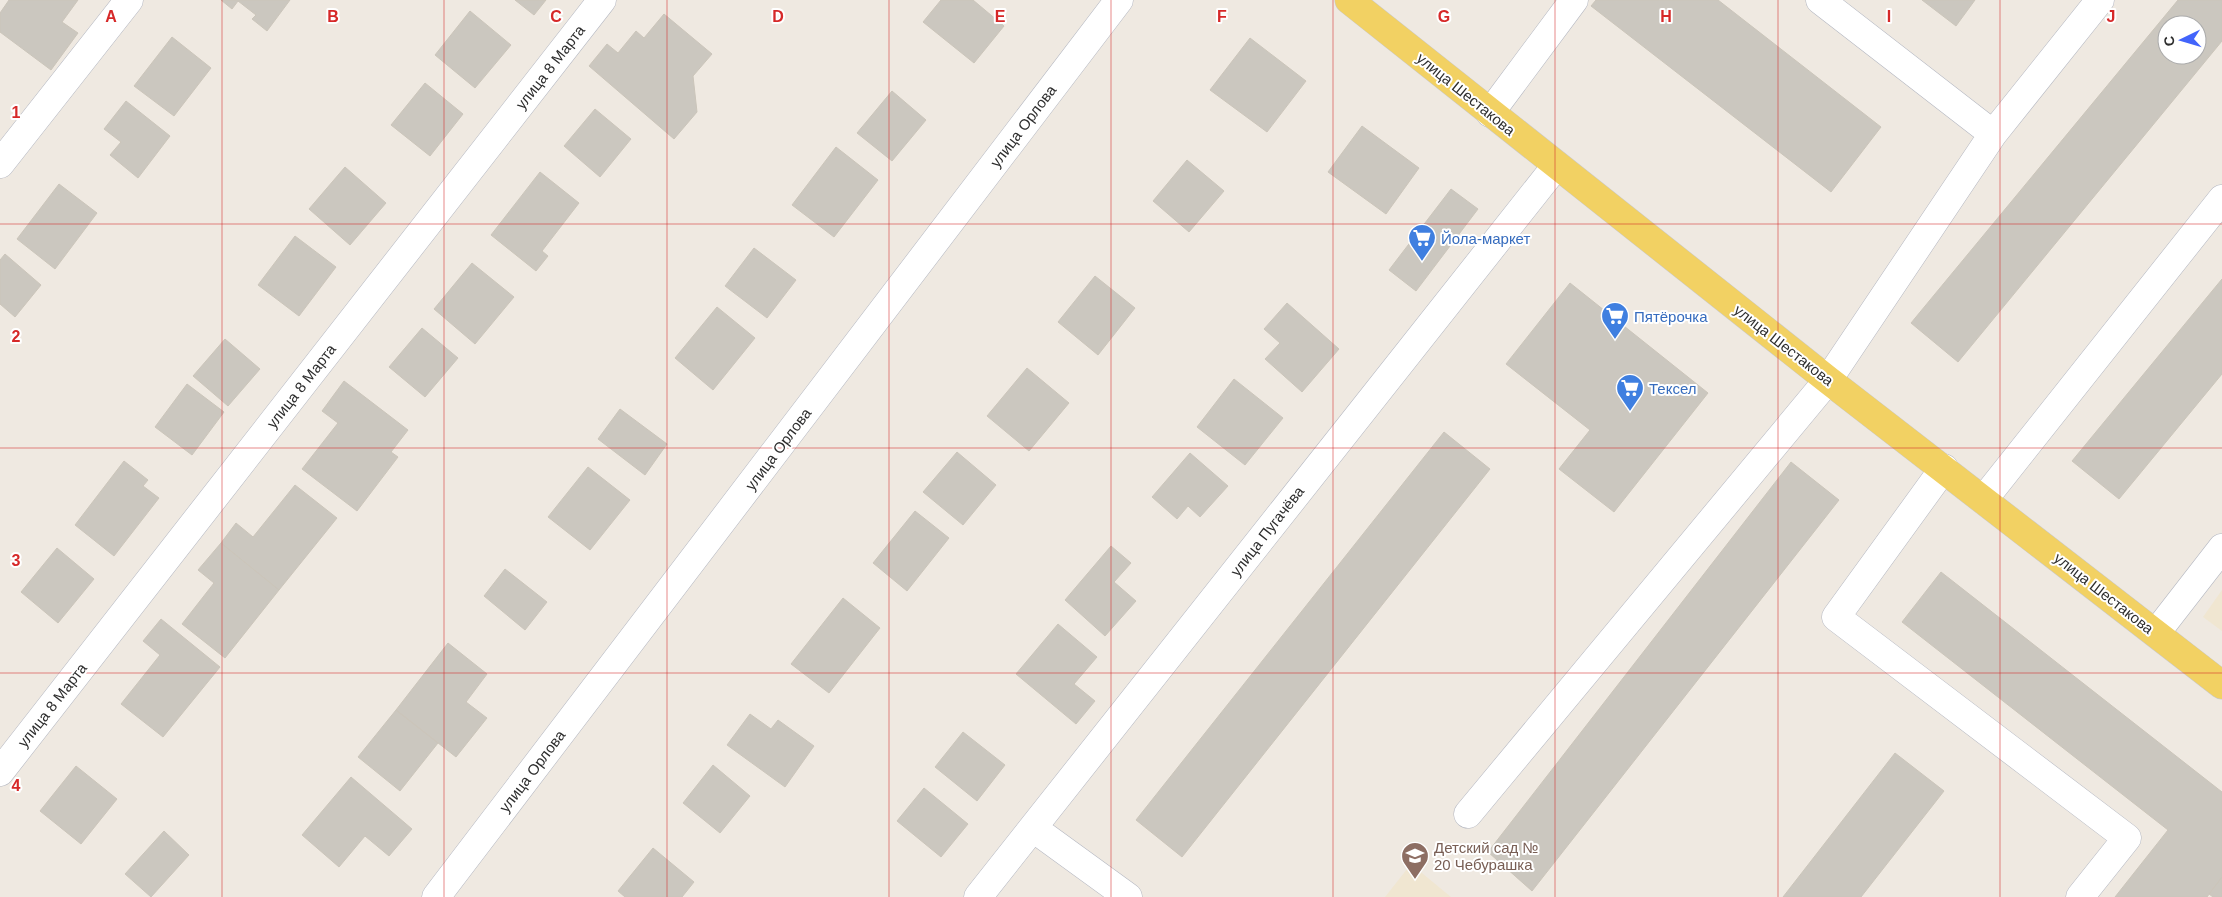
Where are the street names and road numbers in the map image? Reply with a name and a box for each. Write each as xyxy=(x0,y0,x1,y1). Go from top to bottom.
street label: улица 8 Марта xyxy=(512,21,588,112)
street label: улица Шестакова xyxy=(1414,49,1519,139)
street label: улица Орлова xyxy=(987,81,1060,170)
street label: улица Шестакова xyxy=(1731,301,1838,389)
street label: улица 8 Марта xyxy=(263,340,339,431)
street label: улица Орлова xyxy=(742,404,815,493)
street label: улица Пугачёва xyxy=(1227,482,1308,579)
street label: улица Шестакова xyxy=(2051,549,2158,637)
street label: улица 8 Марта xyxy=(14,659,90,750)
street label: улица Орлова xyxy=(496,726,569,815)

